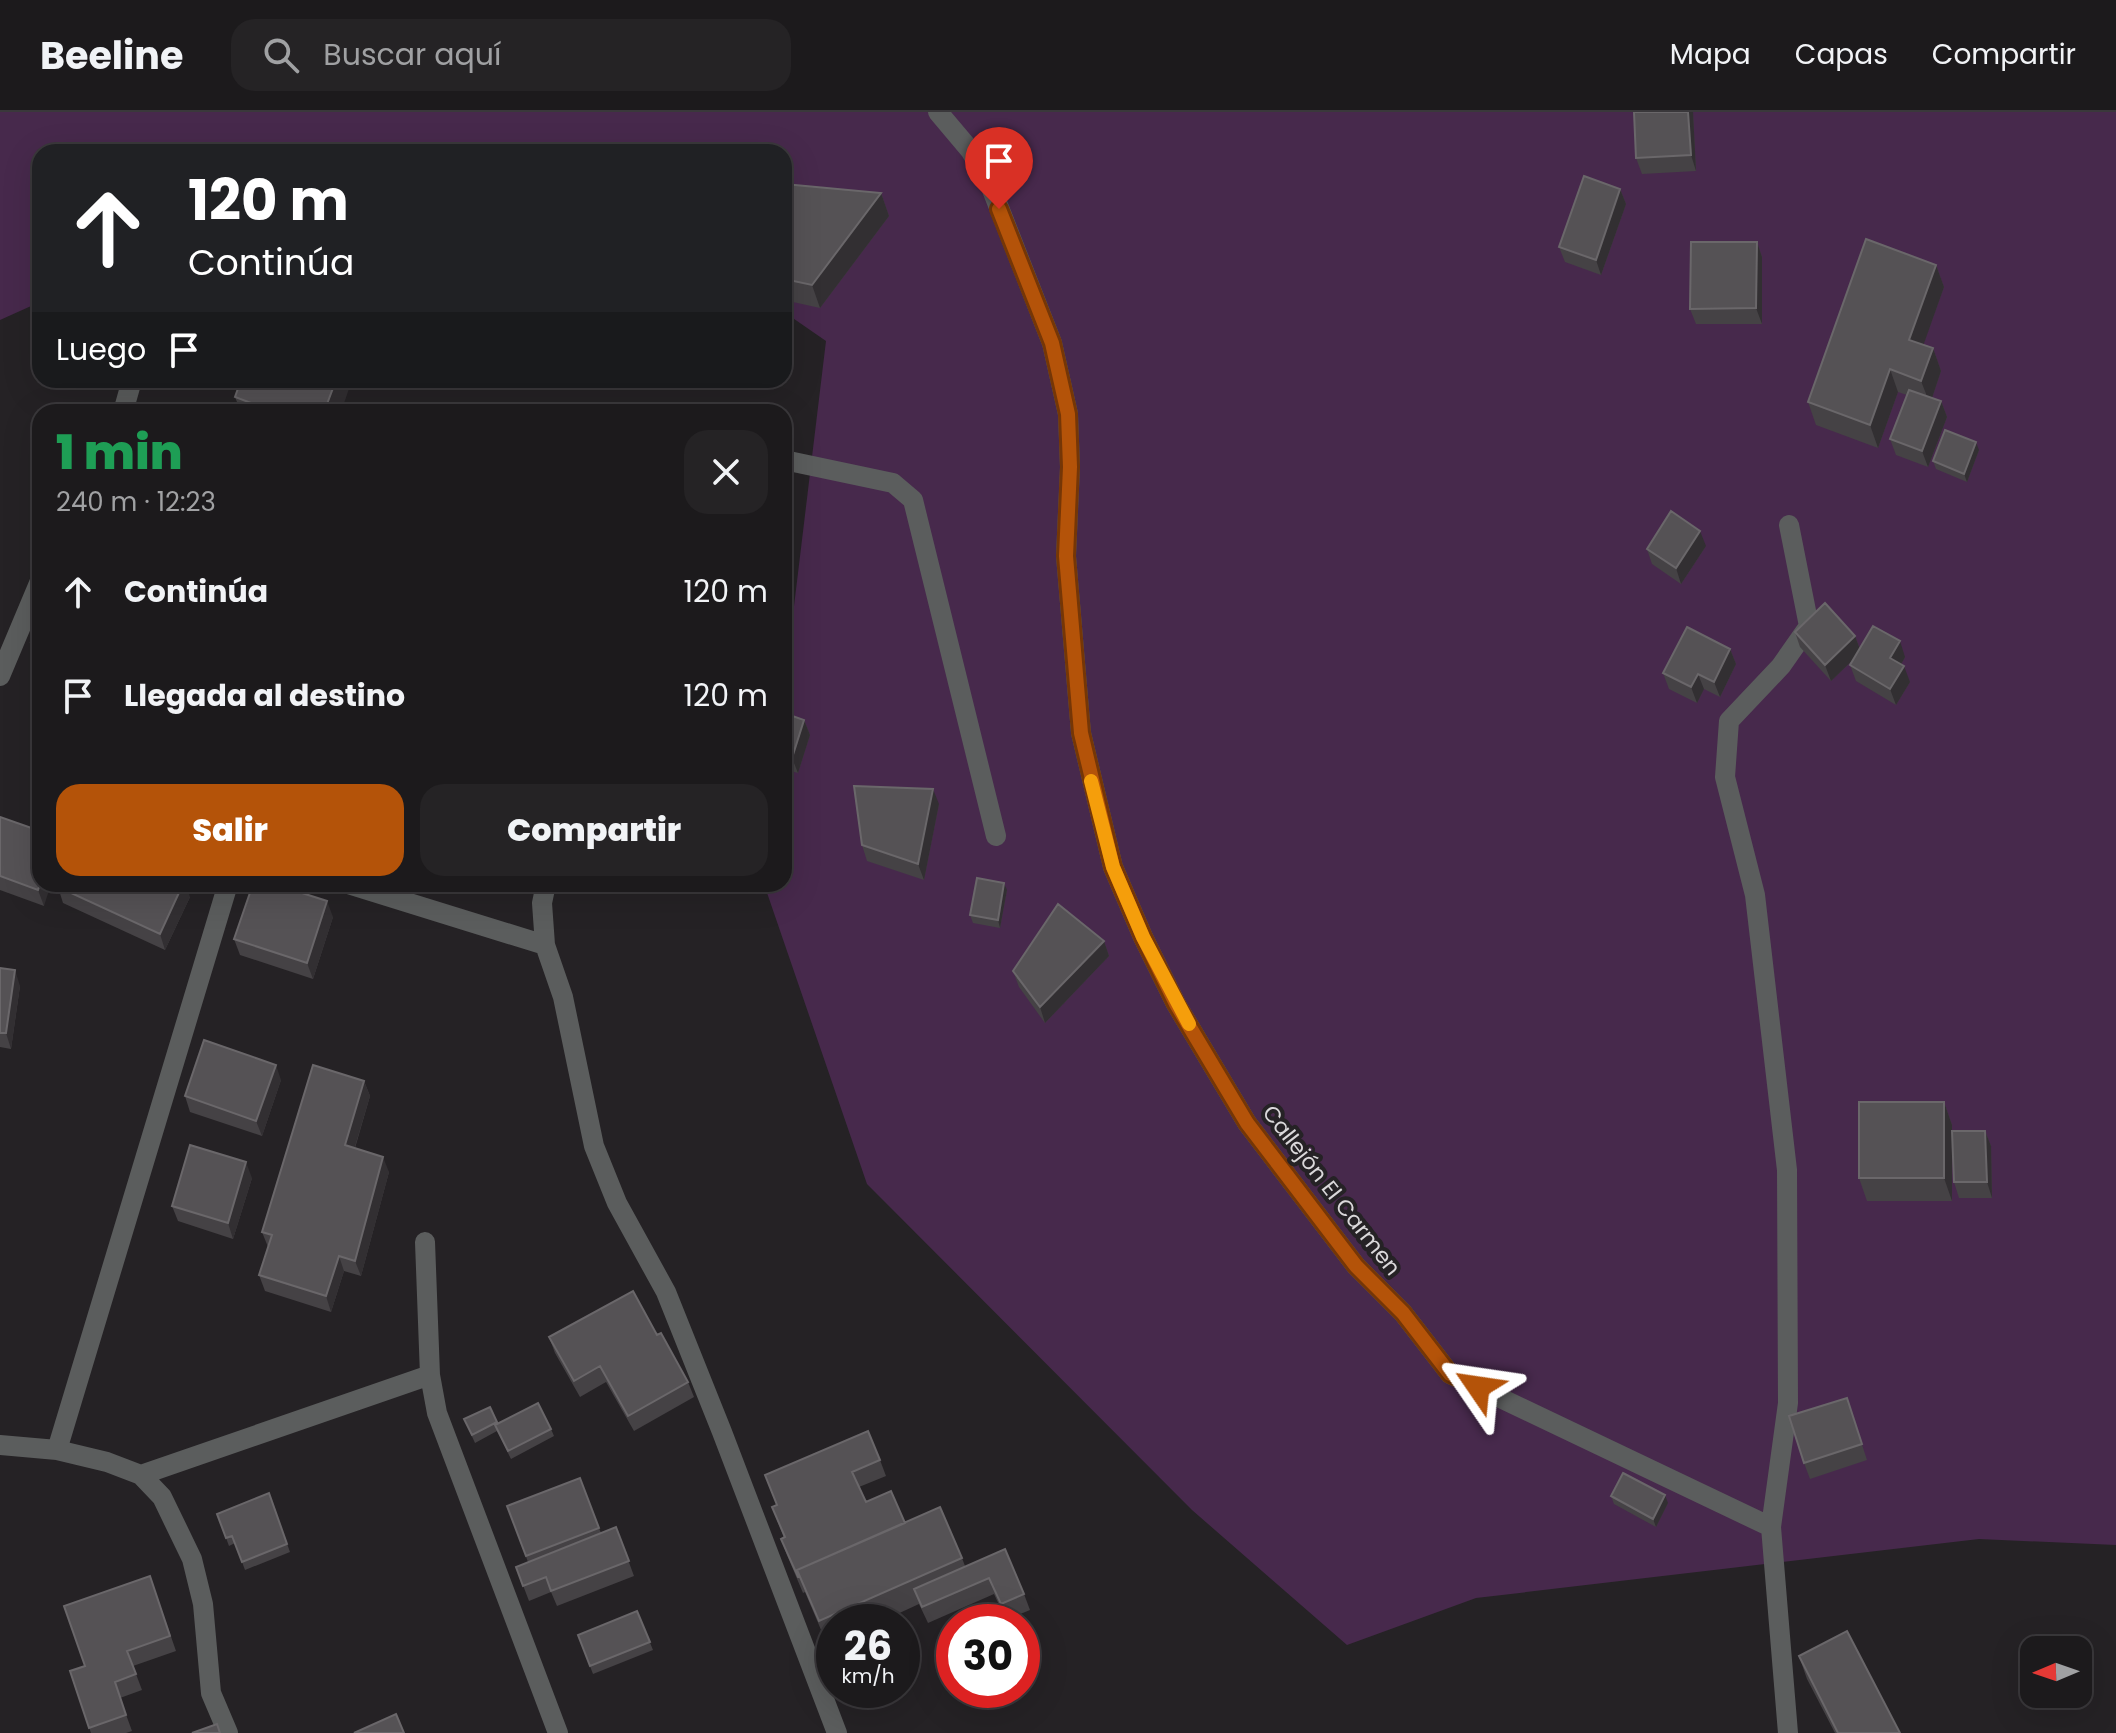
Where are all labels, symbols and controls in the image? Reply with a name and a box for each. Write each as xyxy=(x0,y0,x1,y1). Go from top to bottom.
search box xyxy=(231,19,791,91)
text: Beeline xyxy=(40,29,183,82)
icon: search xyxy=(259,33,303,77)
text: Buscar aquí xyxy=(323,33,501,76)
text: Mapa xyxy=(1670,35,1751,74)
text: Capas xyxy=(1795,35,1888,74)
text: Compartir xyxy=(1932,35,2076,74)
pin xyxy=(965,127,1033,209)
icon: arrive xyxy=(977,139,1021,183)
text: 120 m xyxy=(188,161,349,240)
icon: ahead xyxy=(56,176,160,280)
text: Continúa xyxy=(188,237,354,288)
text: Luego xyxy=(56,328,146,371)
icon: arrive xyxy=(162,328,206,372)
text: 1 min xyxy=(56,419,183,486)
button: close xyxy=(684,430,768,514)
text: 240 m · 12:23 xyxy=(56,484,216,520)
icon: ahead xyxy=(56,570,100,614)
text: Continúa xyxy=(124,570,268,613)
text: 120 m xyxy=(683,570,768,613)
icon: arrive xyxy=(56,674,100,718)
text: Llegada al destino xyxy=(124,674,405,717)
text: 120 m xyxy=(683,674,768,717)
button: Salir xyxy=(56,784,404,876)
button: Compartir xyxy=(420,784,768,876)
street label: Callejón El Carmen xyxy=(1255,1098,1408,1282)
position arrow xyxy=(1436,1345,1520,1429)
speed limit sign: 30 xyxy=(936,1604,1040,1708)
text: 26 xyxy=(844,1618,892,1674)
north arrow xyxy=(2020,1636,2092,1708)
map controls xyxy=(2020,1636,2092,1708)
text: km/h xyxy=(841,1662,895,1690)

